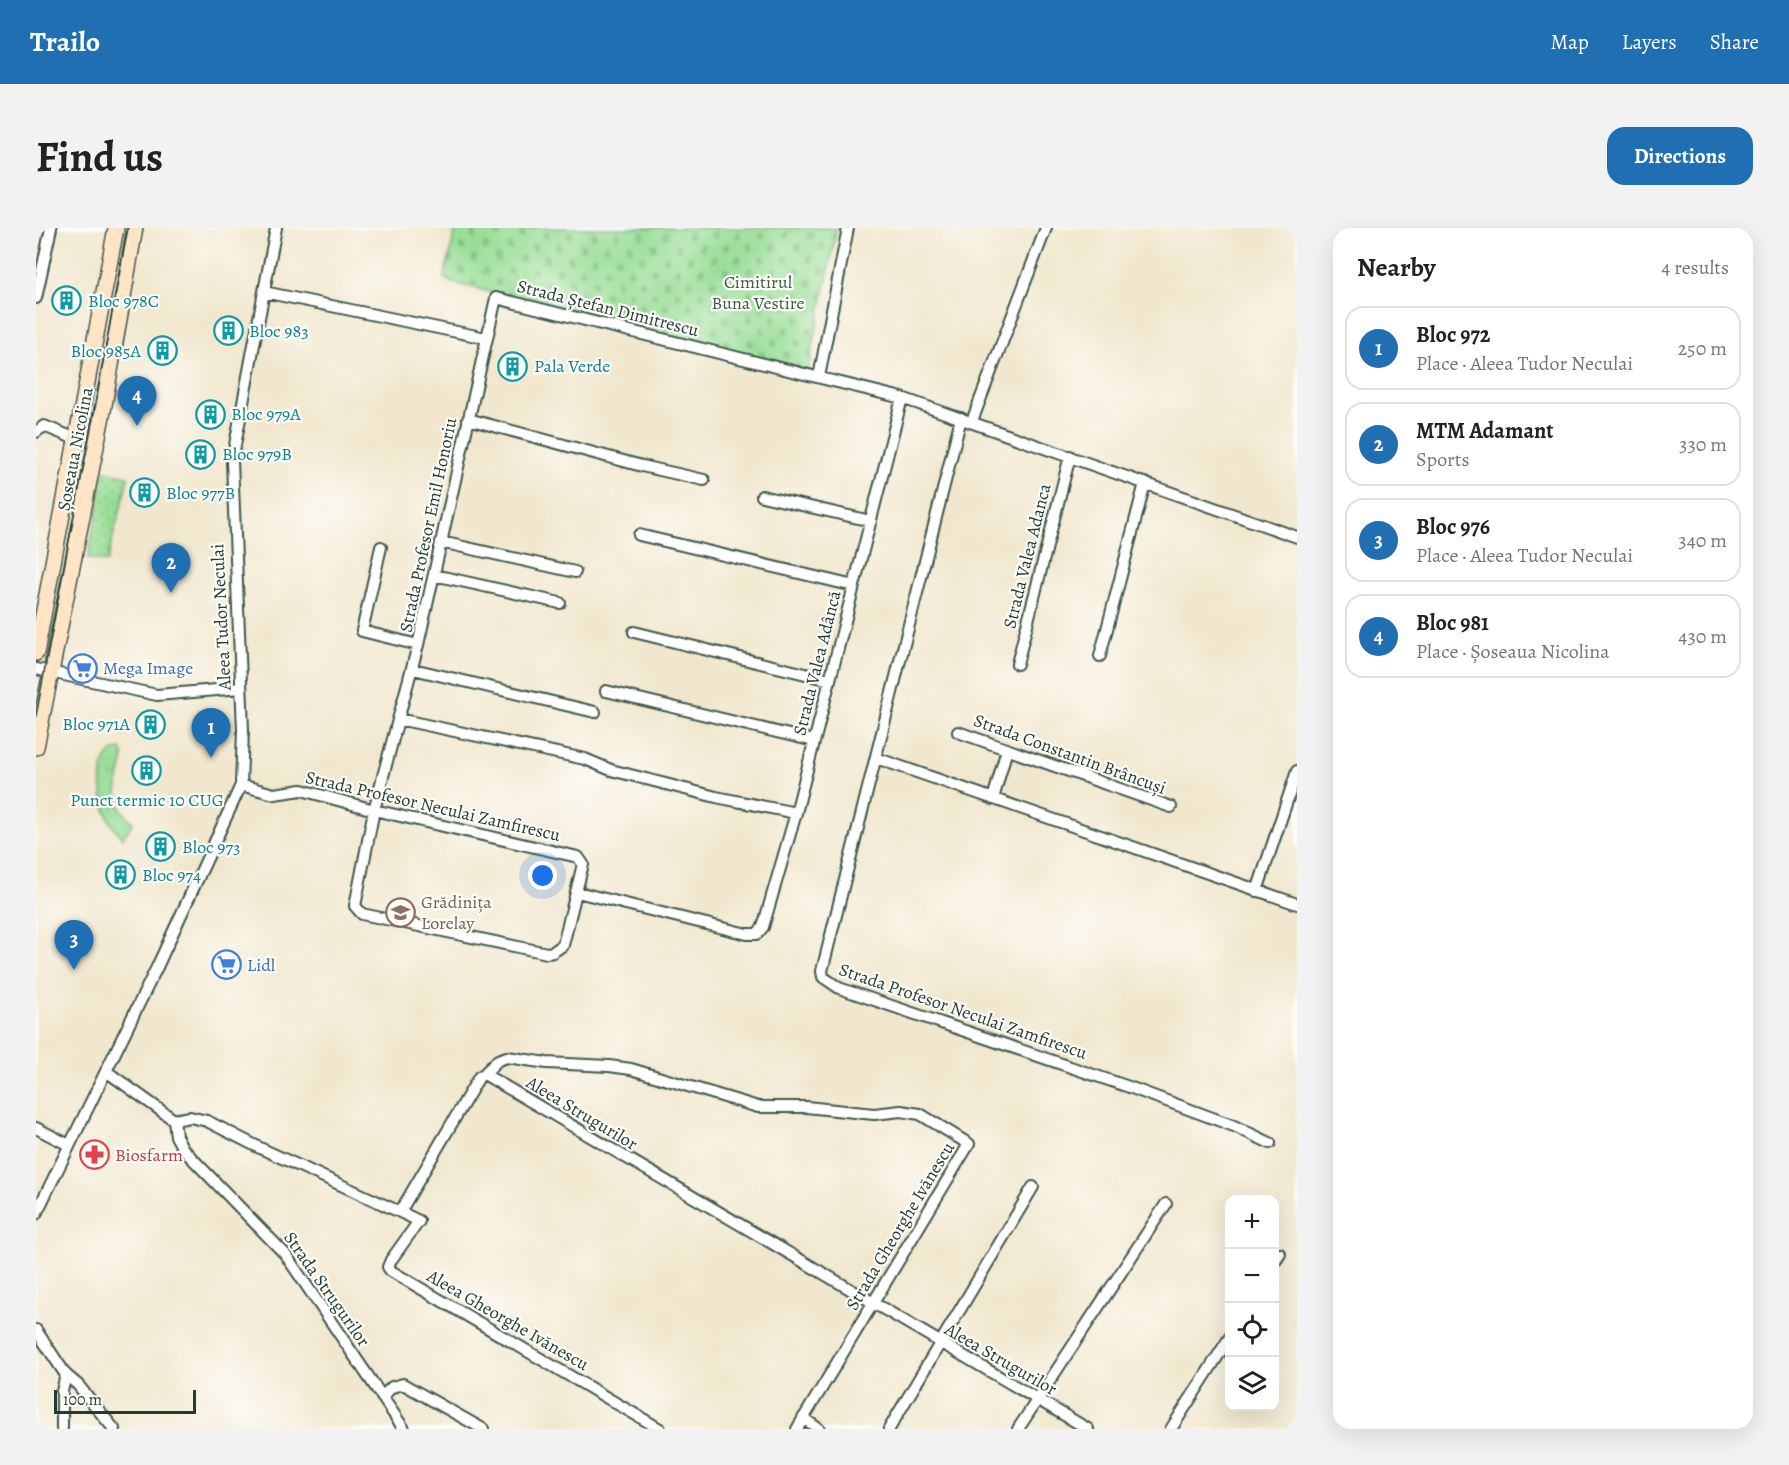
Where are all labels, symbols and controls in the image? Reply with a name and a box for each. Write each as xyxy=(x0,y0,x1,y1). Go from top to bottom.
text: Trailo xyxy=(30,23,100,61)
text: Map xyxy=(1550,28,1589,56)
text: Layers xyxy=(1622,28,1677,56)
text: Share xyxy=(1710,28,1759,56)
button: Directions xyxy=(1607,127,1753,185)
text: Find us xyxy=(36,128,163,185)
text: Nearby xyxy=(1357,250,1436,285)
text: 4 results xyxy=(1661,254,1729,281)
park label: Cimitirul Buna Vestire xyxy=(711,270,805,315)
street label: Strada Ștefan Dimitrescu xyxy=(515,274,702,342)
building icon: Bloc 978C xyxy=(51,285,83,317)
place label: Bloc 978C xyxy=(88,289,159,313)
building icon: Bloc 983 xyxy=(212,315,244,347)
place label: Bloc 983 xyxy=(249,319,309,343)
text: Bloc 972 xyxy=(1416,320,1490,350)
building icon: Bloc 985A xyxy=(146,335,178,367)
text: 1 xyxy=(1375,335,1382,362)
text: 250 m xyxy=(1678,335,1727,362)
place label: Bloc 985A xyxy=(71,339,141,363)
building icon: Pala Verde xyxy=(497,350,529,382)
text: Place · Aleea Tudor Neculai xyxy=(1416,350,1633,377)
place label: Pala Verde xyxy=(534,354,610,378)
pin: 4 xyxy=(118,376,156,426)
street label: Șoseaua Nicolina xyxy=(51,385,99,513)
building icon: Bloc 979A xyxy=(194,398,226,430)
place label: Bloc 979A xyxy=(231,402,301,426)
street label: Strada Profesor Emil Honoriu xyxy=(394,415,463,634)
text: MTM Adamant xyxy=(1416,416,1554,446)
text: 2 xyxy=(1374,431,1383,458)
text: 330 m xyxy=(1679,431,1727,458)
building icon: Bloc 979B xyxy=(185,438,217,470)
place label: Bloc 979B xyxy=(222,442,292,466)
text: Sports xyxy=(1416,446,1469,473)
building icon: Bloc 977B xyxy=(129,477,161,509)
street label: Strada Valea Adanca xyxy=(997,480,1057,631)
place label: Bloc 977B xyxy=(166,481,235,505)
text: Bloc 976 xyxy=(1416,512,1490,542)
text: 3 xyxy=(1374,527,1383,554)
text: 340 m xyxy=(1678,527,1727,554)
text: Place · Aleea Tudor Neculai xyxy=(1416,542,1633,569)
street label: Aleea Tudor Neculai xyxy=(205,543,237,692)
pin: 2 xyxy=(152,544,190,593)
street label: Strada Valea Adâncă xyxy=(787,587,847,738)
text: Bloc 981 xyxy=(1416,608,1489,638)
text: 4 xyxy=(1374,623,1383,650)
text: 430 m xyxy=(1678,623,1727,650)
text: Place · Șoseaua Nicolina xyxy=(1416,638,1610,665)
supermarket icon: Mega Image xyxy=(66,652,98,684)
place label: Mega Image xyxy=(103,656,193,680)
building icon: Bloc 971A xyxy=(135,708,167,740)
pin: 1 xyxy=(192,708,231,758)
street label: Strada Constantin Brâncuși xyxy=(971,708,1169,800)
place label: Bloc 971A xyxy=(62,712,130,736)
building icon: Punct termic 10 CUG xyxy=(131,755,163,787)
street label: Strada Profesor Neculai Zamfirescu xyxy=(303,765,563,847)
place label: Punct termic 10 CUG xyxy=(70,788,224,812)
building icon: Bloc 973 xyxy=(145,831,177,863)
place label: Bloc 973 xyxy=(182,835,241,859)
building icon: Bloc 974 xyxy=(105,859,137,891)
your location xyxy=(528,861,557,890)
place label: Bloc 974 xyxy=(142,863,201,887)
place label: Grădinița Lorelay xyxy=(421,890,492,935)
school or university icon: Grădinița Lorelay xyxy=(384,896,416,928)
pin: 3 xyxy=(54,920,93,970)
supermarket icon: Lidl xyxy=(210,949,242,981)
place label: Lidl xyxy=(247,953,276,977)
street label: Strada Profesor Neculai Zamfirescu xyxy=(836,957,1091,1065)
street label: Aleea Strugurilor xyxy=(521,1070,642,1156)
street label: Strada Gheorghe Ivănescu xyxy=(840,1137,960,1315)
pharmacy icon: Biosfarm xyxy=(78,1139,110,1171)
place label: Biosfarm xyxy=(115,1143,183,1167)
map controls xyxy=(1225,1195,1279,1411)
button: + xyxy=(1225,1195,1279,1249)
street label: Strada Strugurilor xyxy=(278,1227,376,1351)
button: − xyxy=(1225,1249,1279,1303)
street label: Aleea Gheorghe Ivănescu xyxy=(422,1263,593,1376)
button: locate xyxy=(1225,1303,1279,1357)
street label: Aleea Strugurilor xyxy=(940,1317,1062,1401)
button: layers xyxy=(1225,1357,1279,1411)
scale bar xyxy=(54,1387,196,1414)
text: 100 m xyxy=(63,1389,102,1411)

